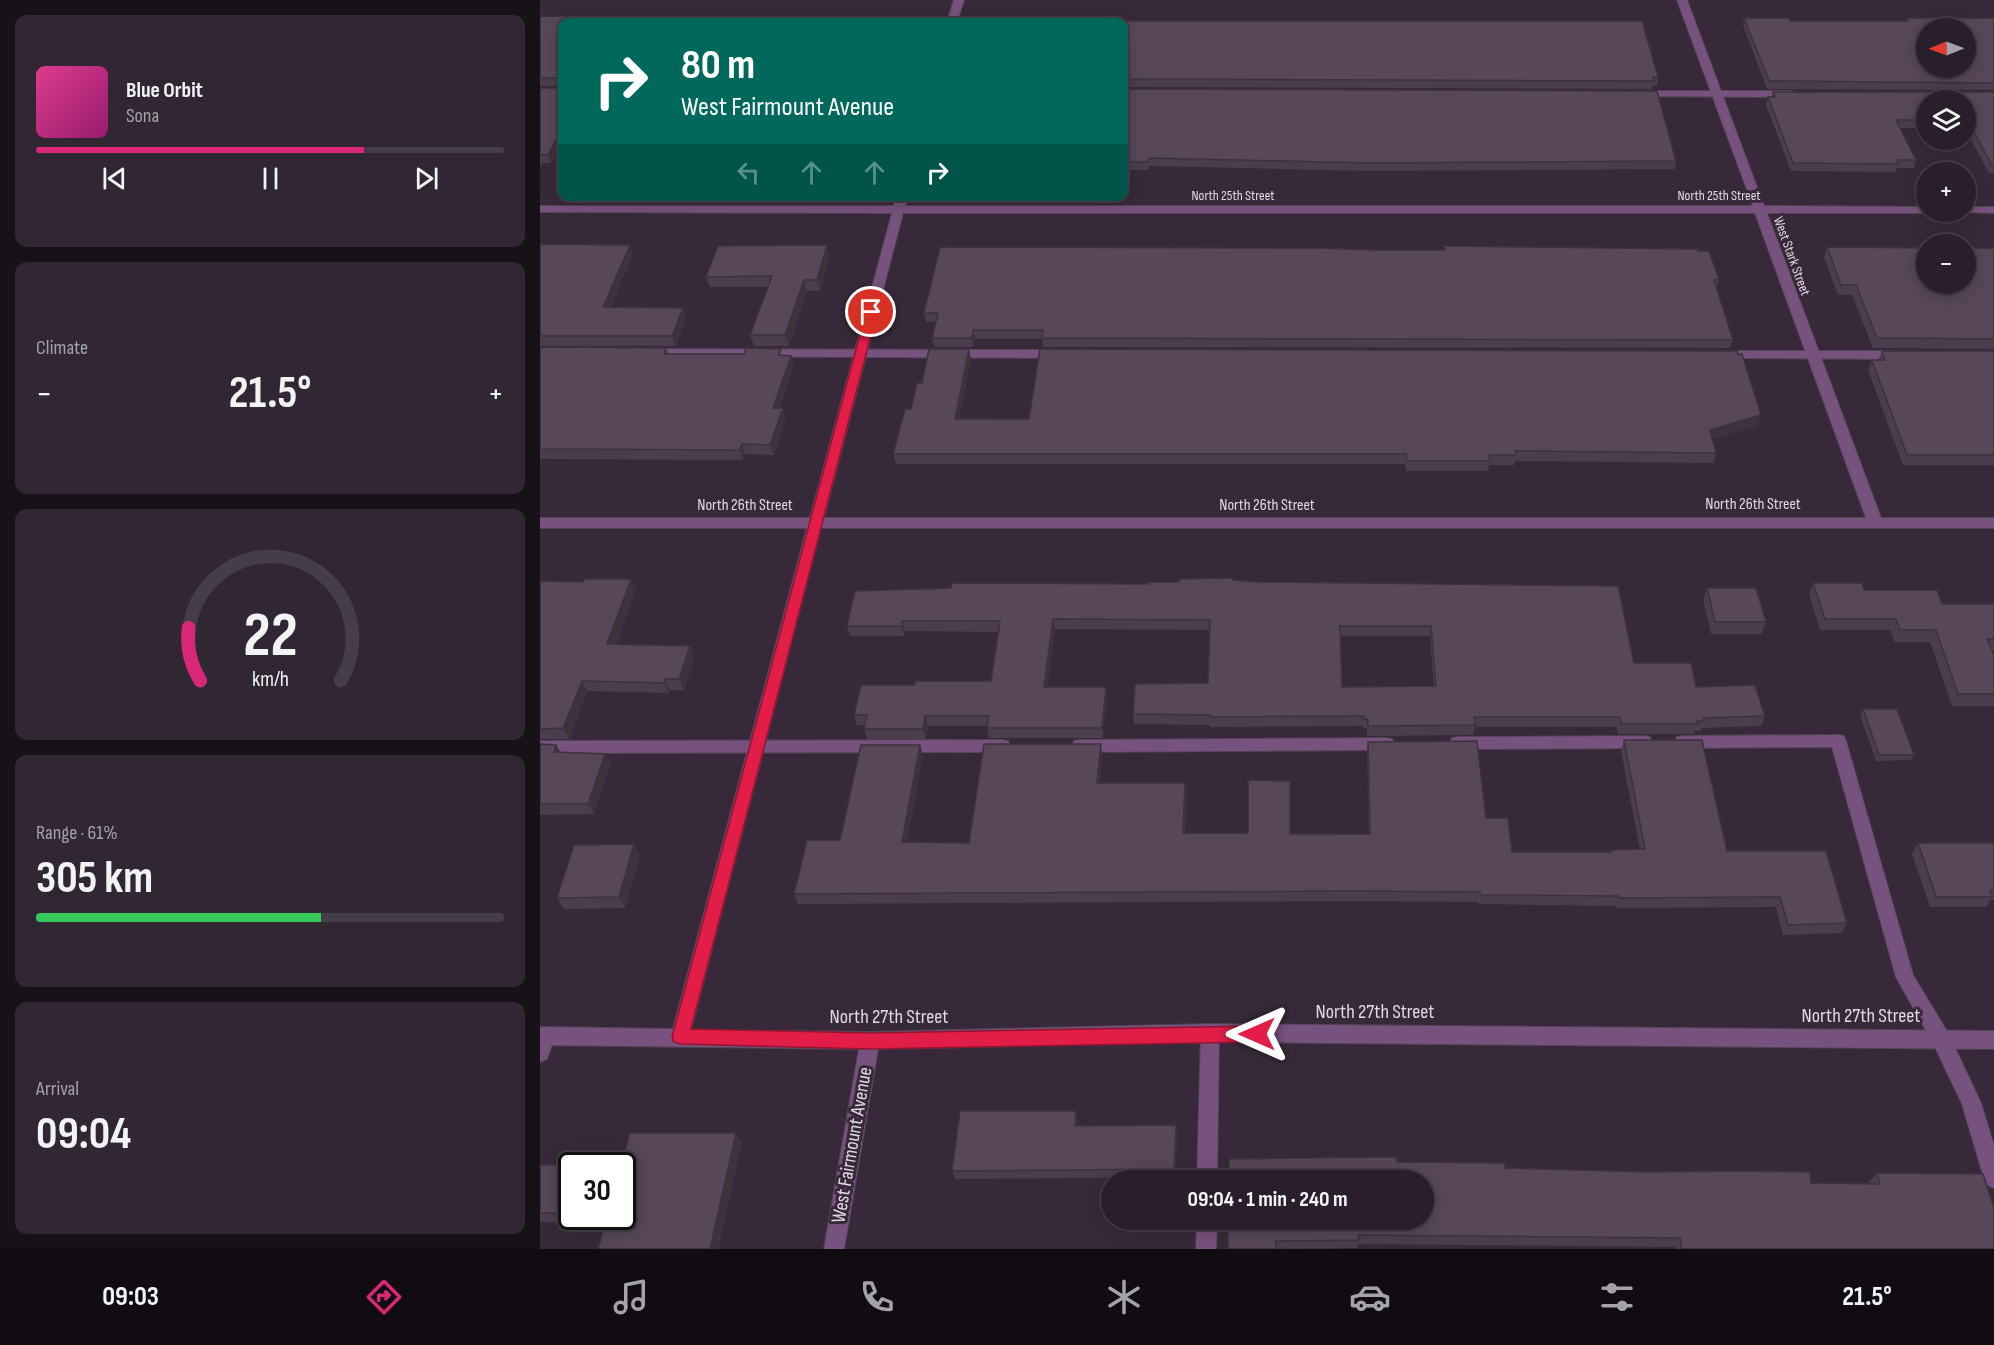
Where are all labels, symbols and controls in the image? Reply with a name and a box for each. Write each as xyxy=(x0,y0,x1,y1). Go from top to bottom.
north arrow xyxy=(1916,18,1976,78)
map controls xyxy=(1916,18,1976,294)
text: 80 m xyxy=(681,40,755,91)
icon: right xyxy=(582,42,660,120)
text: Blue Orbit xyxy=(126,77,203,104)
button: layers xyxy=(1916,90,1976,150)
text: West Fairmount Avenue xyxy=(681,91,894,123)
text: Sona xyxy=(126,104,159,128)
icon: left xyxy=(732,156,765,189)
icon: ahead xyxy=(795,156,828,189)
icon: ahead xyxy=(858,156,891,189)
icon: right xyxy=(921,156,954,189)
icon: previous xyxy=(98,162,131,195)
icon: pause xyxy=(254,162,287,195)
icon: next xyxy=(410,162,443,195)
button: + xyxy=(1916,162,1976,222)
street label: North 25th Street xyxy=(1191,187,1275,204)
street label: North 25th Street xyxy=(1677,187,1761,204)
street label: West Stark Street xyxy=(1770,214,1814,298)
button: − xyxy=(1916,234,1976,294)
pin xyxy=(845,286,896,337)
icon: arrive xyxy=(854,295,887,328)
text: Climate xyxy=(36,336,88,360)
text: 21.5° xyxy=(229,366,311,421)
text: − xyxy=(36,374,52,414)
text: + xyxy=(488,374,504,414)
street label: North 26th Street xyxy=(1705,495,1801,514)
street label: North 26th Street xyxy=(697,496,793,515)
street label: North 26th Street xyxy=(1219,496,1315,515)
text: 22 xyxy=(243,600,297,675)
text: km/h xyxy=(251,668,289,693)
text: Range · 61% xyxy=(36,821,118,845)
text: 305 km xyxy=(36,851,153,906)
street label: North 27th Street xyxy=(1316,1000,1434,1024)
position arrow xyxy=(1225,1002,1289,1066)
street label: North 27th Street xyxy=(1802,1004,1920,1028)
street label: North 27th Street xyxy=(830,1005,948,1029)
street label: West Fairmount Avenue xyxy=(826,1065,878,1225)
text: Arrival xyxy=(36,1077,79,1101)
text: 09:04 xyxy=(36,1107,131,1162)
speed limit sign: 30 xyxy=(558,1152,636,1230)
text: 09:04 · 1 min · 240 m xyxy=(1188,1186,1347,1213)
icon: directions xyxy=(363,1276,405,1318)
icon: music xyxy=(610,1276,652,1318)
icon: phone xyxy=(856,1276,898,1318)
icon: climate xyxy=(1103,1276,1145,1318)
icon: car xyxy=(1349,1276,1391,1318)
icon: filters xyxy=(1596,1276,1638,1318)
text: 09:03 xyxy=(102,1281,159,1313)
text: 21.5° xyxy=(1842,1281,1892,1313)

